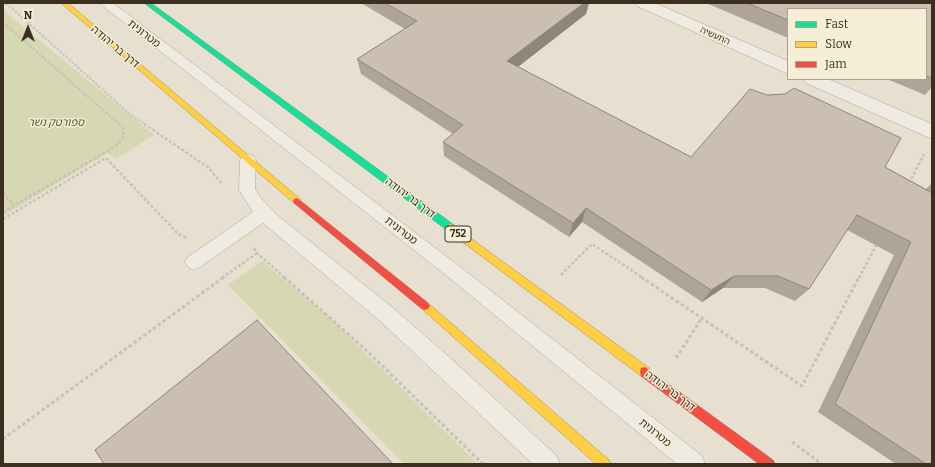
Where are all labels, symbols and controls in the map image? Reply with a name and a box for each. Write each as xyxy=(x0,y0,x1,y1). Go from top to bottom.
north arrow xyxy=(8,8,48,48)
legend xyxy=(787,8,927,80)
text: N xyxy=(24,9,32,22)
street label: מטרונית xyxy=(125,17,163,51)
text: Fast xyxy=(825,17,848,31)
street label: דרך בר יהודה xyxy=(88,23,142,71)
street label: התעשיה xyxy=(698,25,732,47)
text: Slow xyxy=(825,37,852,51)
text: Jam xyxy=(825,57,847,71)
park label: ספורטק נשר xyxy=(28,116,84,130)
street label: דרך בר יהודה xyxy=(382,175,438,221)
street label: מטרונית xyxy=(382,214,420,248)
road number: 752 xyxy=(445,226,471,242)
street label: דרך בר יהודה xyxy=(642,368,698,414)
street label: מטרונית xyxy=(636,416,674,450)

